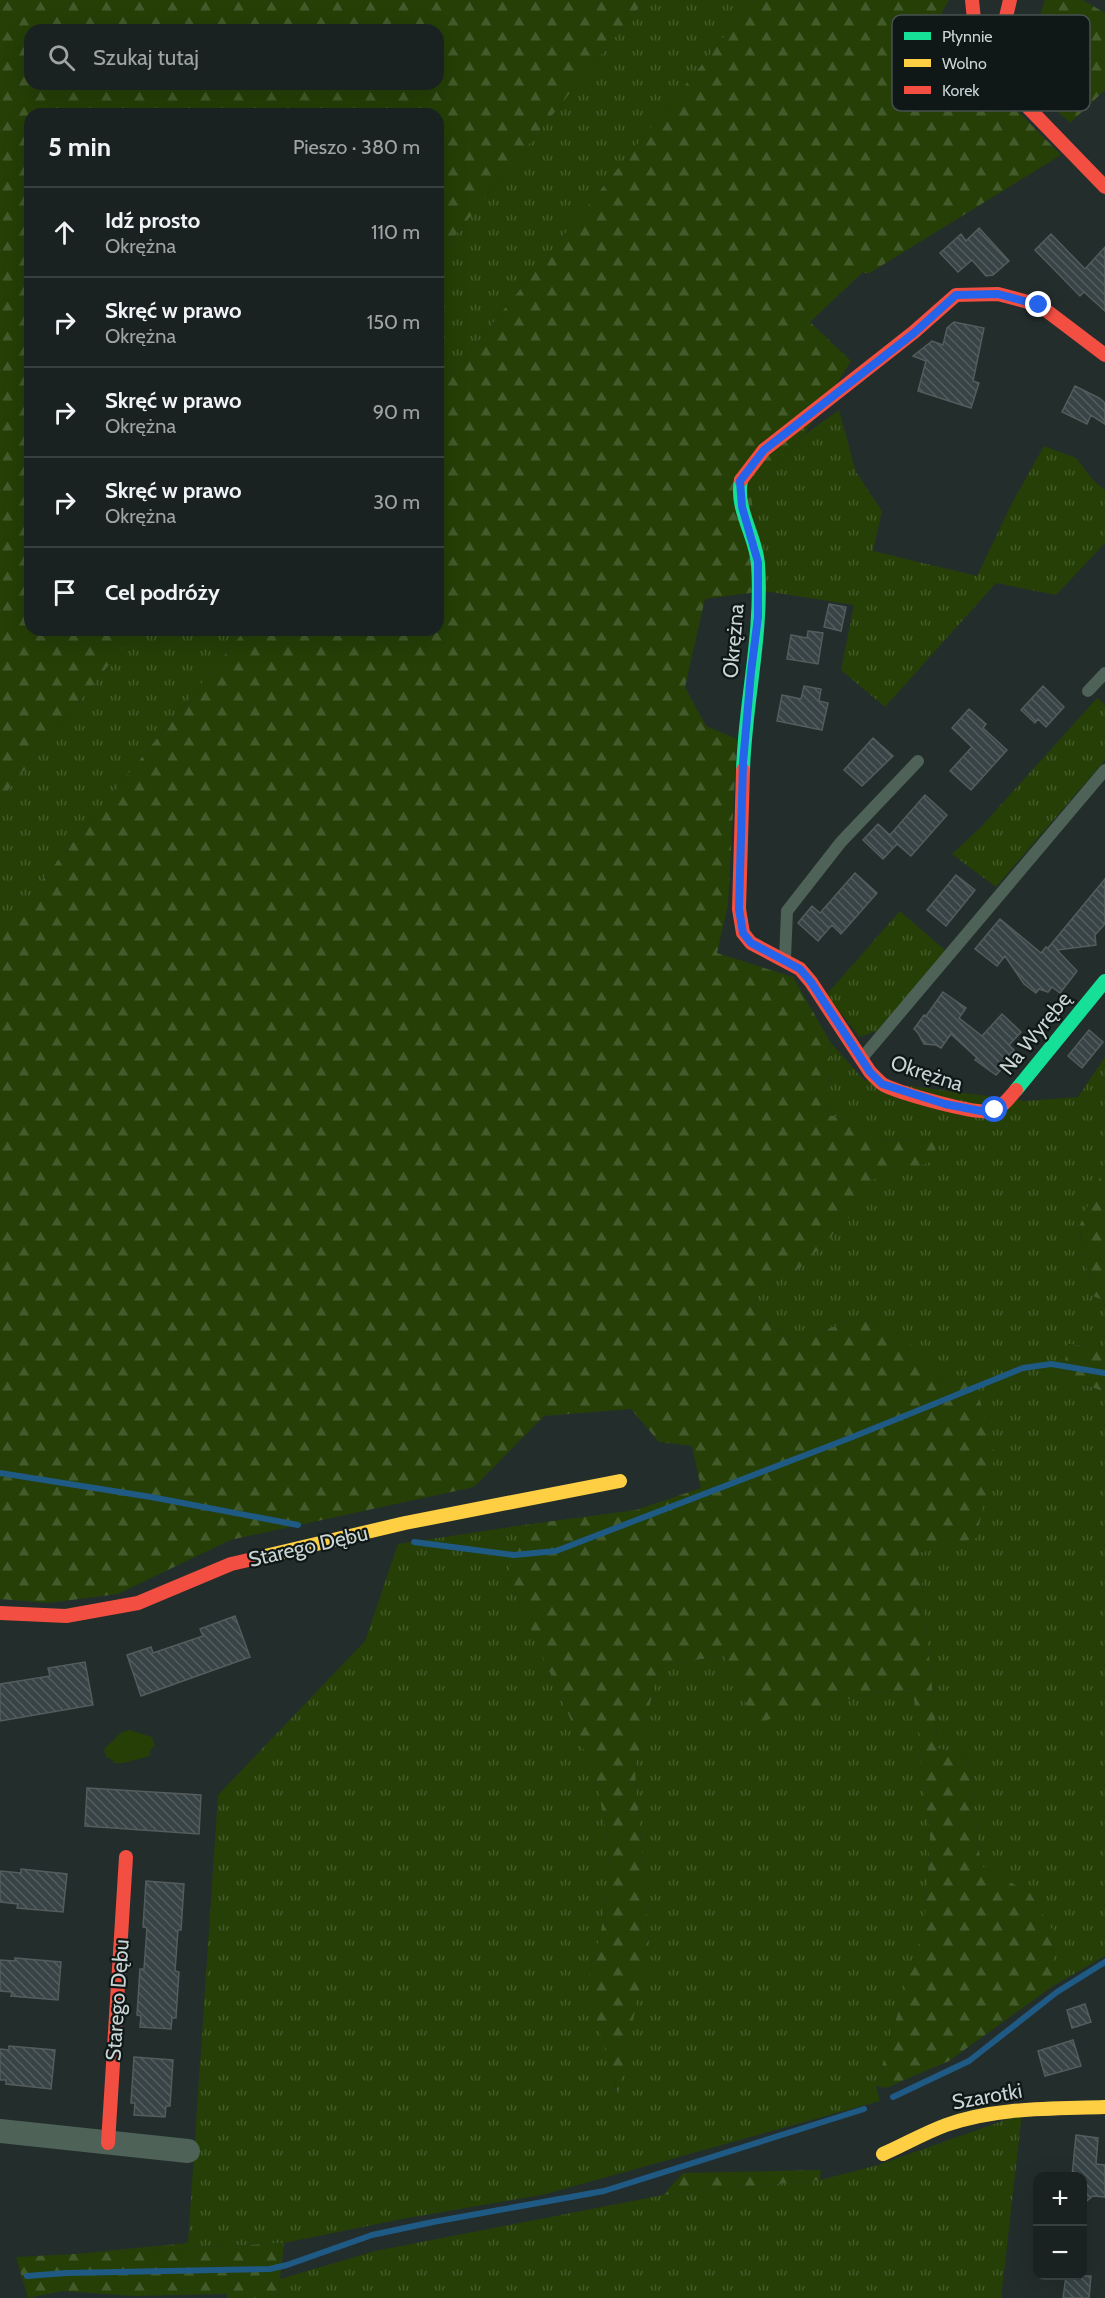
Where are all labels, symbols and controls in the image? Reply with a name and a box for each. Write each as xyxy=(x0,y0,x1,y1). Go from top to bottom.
legend xyxy=(892,15,1090,111)
search box xyxy=(24,24,444,90)
text: Płynnie xyxy=(942,27,992,46)
icon: search xyxy=(45,41,78,74)
text: Szukaj tutaj xyxy=(93,44,199,71)
text: Wolno xyxy=(942,54,987,73)
text: Korek xyxy=(942,81,980,100)
text: 5 min xyxy=(48,131,111,163)
text: Pieszo · 380 m xyxy=(293,135,420,159)
text: Idź prosto xyxy=(105,207,200,234)
icon: ahead xyxy=(48,216,81,249)
text: 110 m xyxy=(371,220,420,244)
text: Okrężna xyxy=(105,234,176,258)
route end xyxy=(1025,291,1051,317)
text: Skręć w prawo xyxy=(105,297,242,324)
icon: right xyxy=(48,306,81,339)
text: 150 m xyxy=(367,310,420,334)
text: Okrężna xyxy=(105,324,176,348)
text: Skręć w prawo xyxy=(105,387,242,414)
icon: right xyxy=(48,396,81,429)
text: 90 m xyxy=(373,400,420,424)
text: Okrężna xyxy=(105,414,176,438)
text: Skręć w prawo xyxy=(105,477,242,504)
icon: right xyxy=(48,486,81,519)
text: 30 m xyxy=(373,490,420,514)
text: Okrężna xyxy=(105,504,176,528)
icon: arrive xyxy=(48,576,81,609)
text: Cel podróży xyxy=(105,579,220,606)
street label: Okrężna xyxy=(717,603,749,679)
street label: Na Wyrębę xyxy=(994,986,1076,1080)
street label: Okrężna xyxy=(888,1050,966,1096)
route start xyxy=(981,1096,1007,1122)
street label: Starego Dębu xyxy=(246,1520,370,1572)
street label: Starego Dębu xyxy=(100,1938,134,2062)
street label: Szarotki xyxy=(950,2078,1024,2114)
map controls xyxy=(1033,2172,1087,2280)
button: + xyxy=(1033,2172,1087,2226)
button: − xyxy=(1033,2226,1087,2280)

